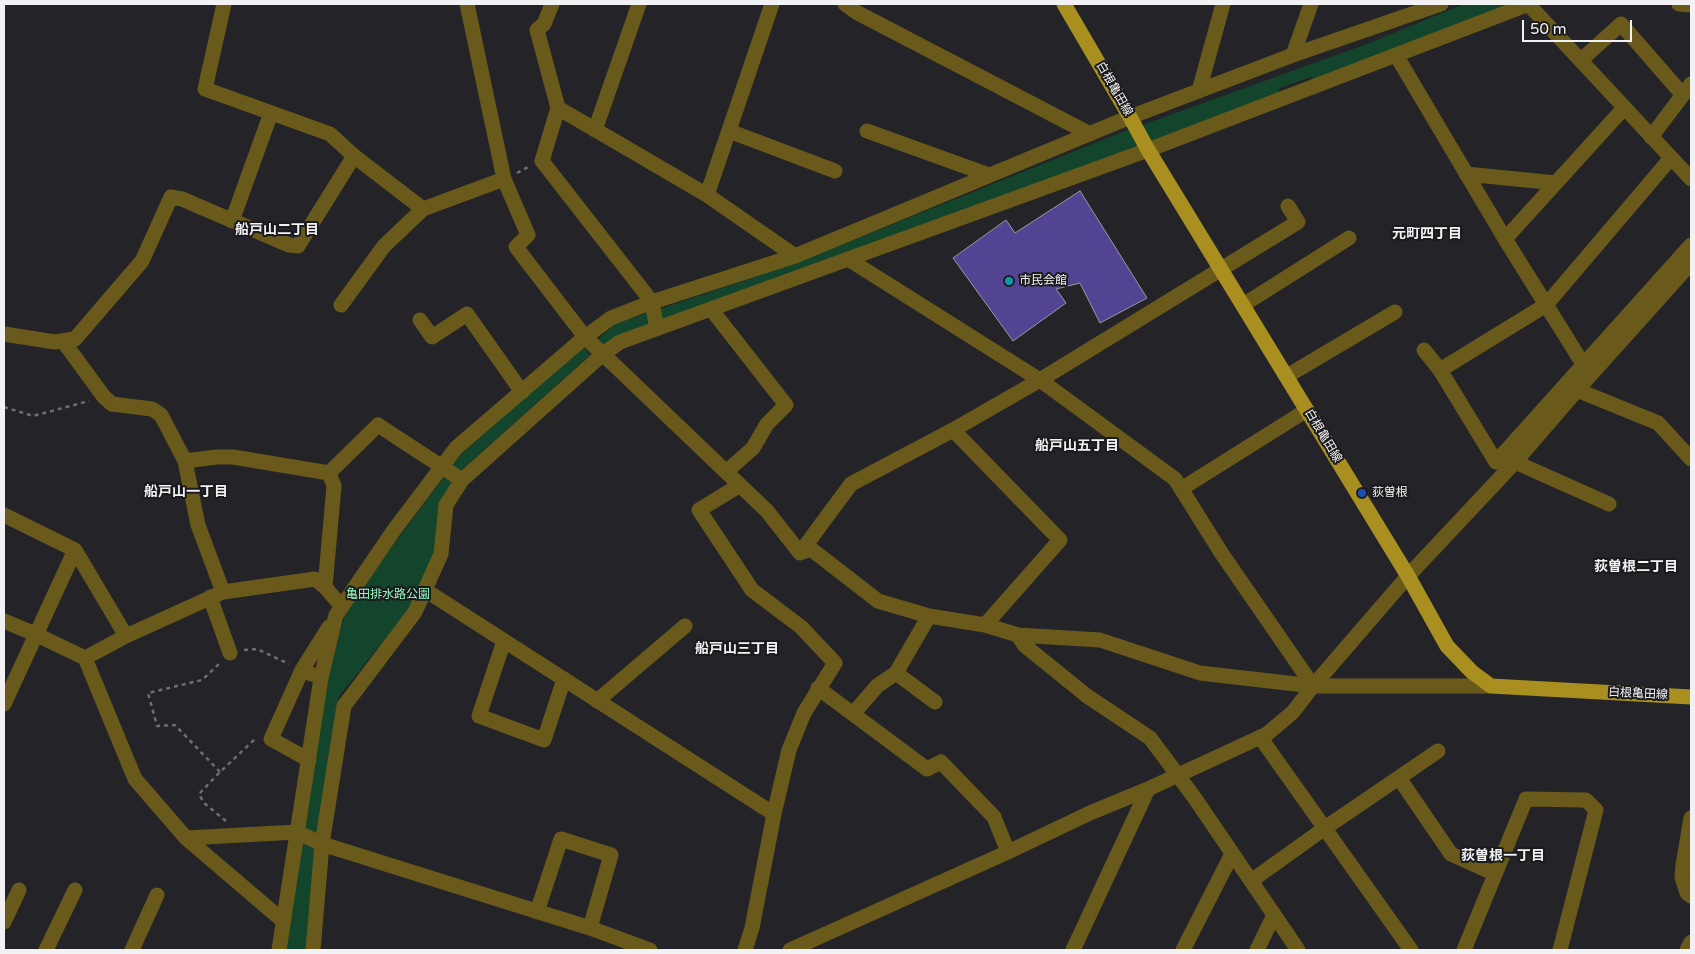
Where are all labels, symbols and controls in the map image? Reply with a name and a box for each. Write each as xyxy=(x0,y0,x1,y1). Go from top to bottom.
scale bar xyxy=(1525,10,1635,42)
text: 50 m xyxy=(1530,20,1567,38)
street label: 白根亀田線 xyxy=(1093,59,1135,119)
district label: 船戸山二丁目 xyxy=(235,222,319,238)
district label: 元町四丁目 xyxy=(1392,226,1462,242)
place label: 市民会館 xyxy=(1019,274,1067,288)
marker: 市民会館 xyxy=(1003,275,1015,287)
street label: 白根亀田線 xyxy=(1301,407,1345,465)
district label: 船戸山五丁目 xyxy=(1035,438,1119,454)
district label: 船戸山一丁目 xyxy=(144,484,228,500)
place label: 荻曽根 xyxy=(1372,486,1408,500)
marker: 荻曽根 xyxy=(1356,487,1368,499)
district label: 荻曽根二丁目 xyxy=(1594,559,1678,575)
park label: 亀田排水路公園 xyxy=(346,588,430,602)
district label: 船戸山三丁目 xyxy=(695,641,779,657)
street label: 白根亀田線 xyxy=(1608,685,1668,703)
district label: 荻曽根一丁目 xyxy=(1461,848,1545,864)

